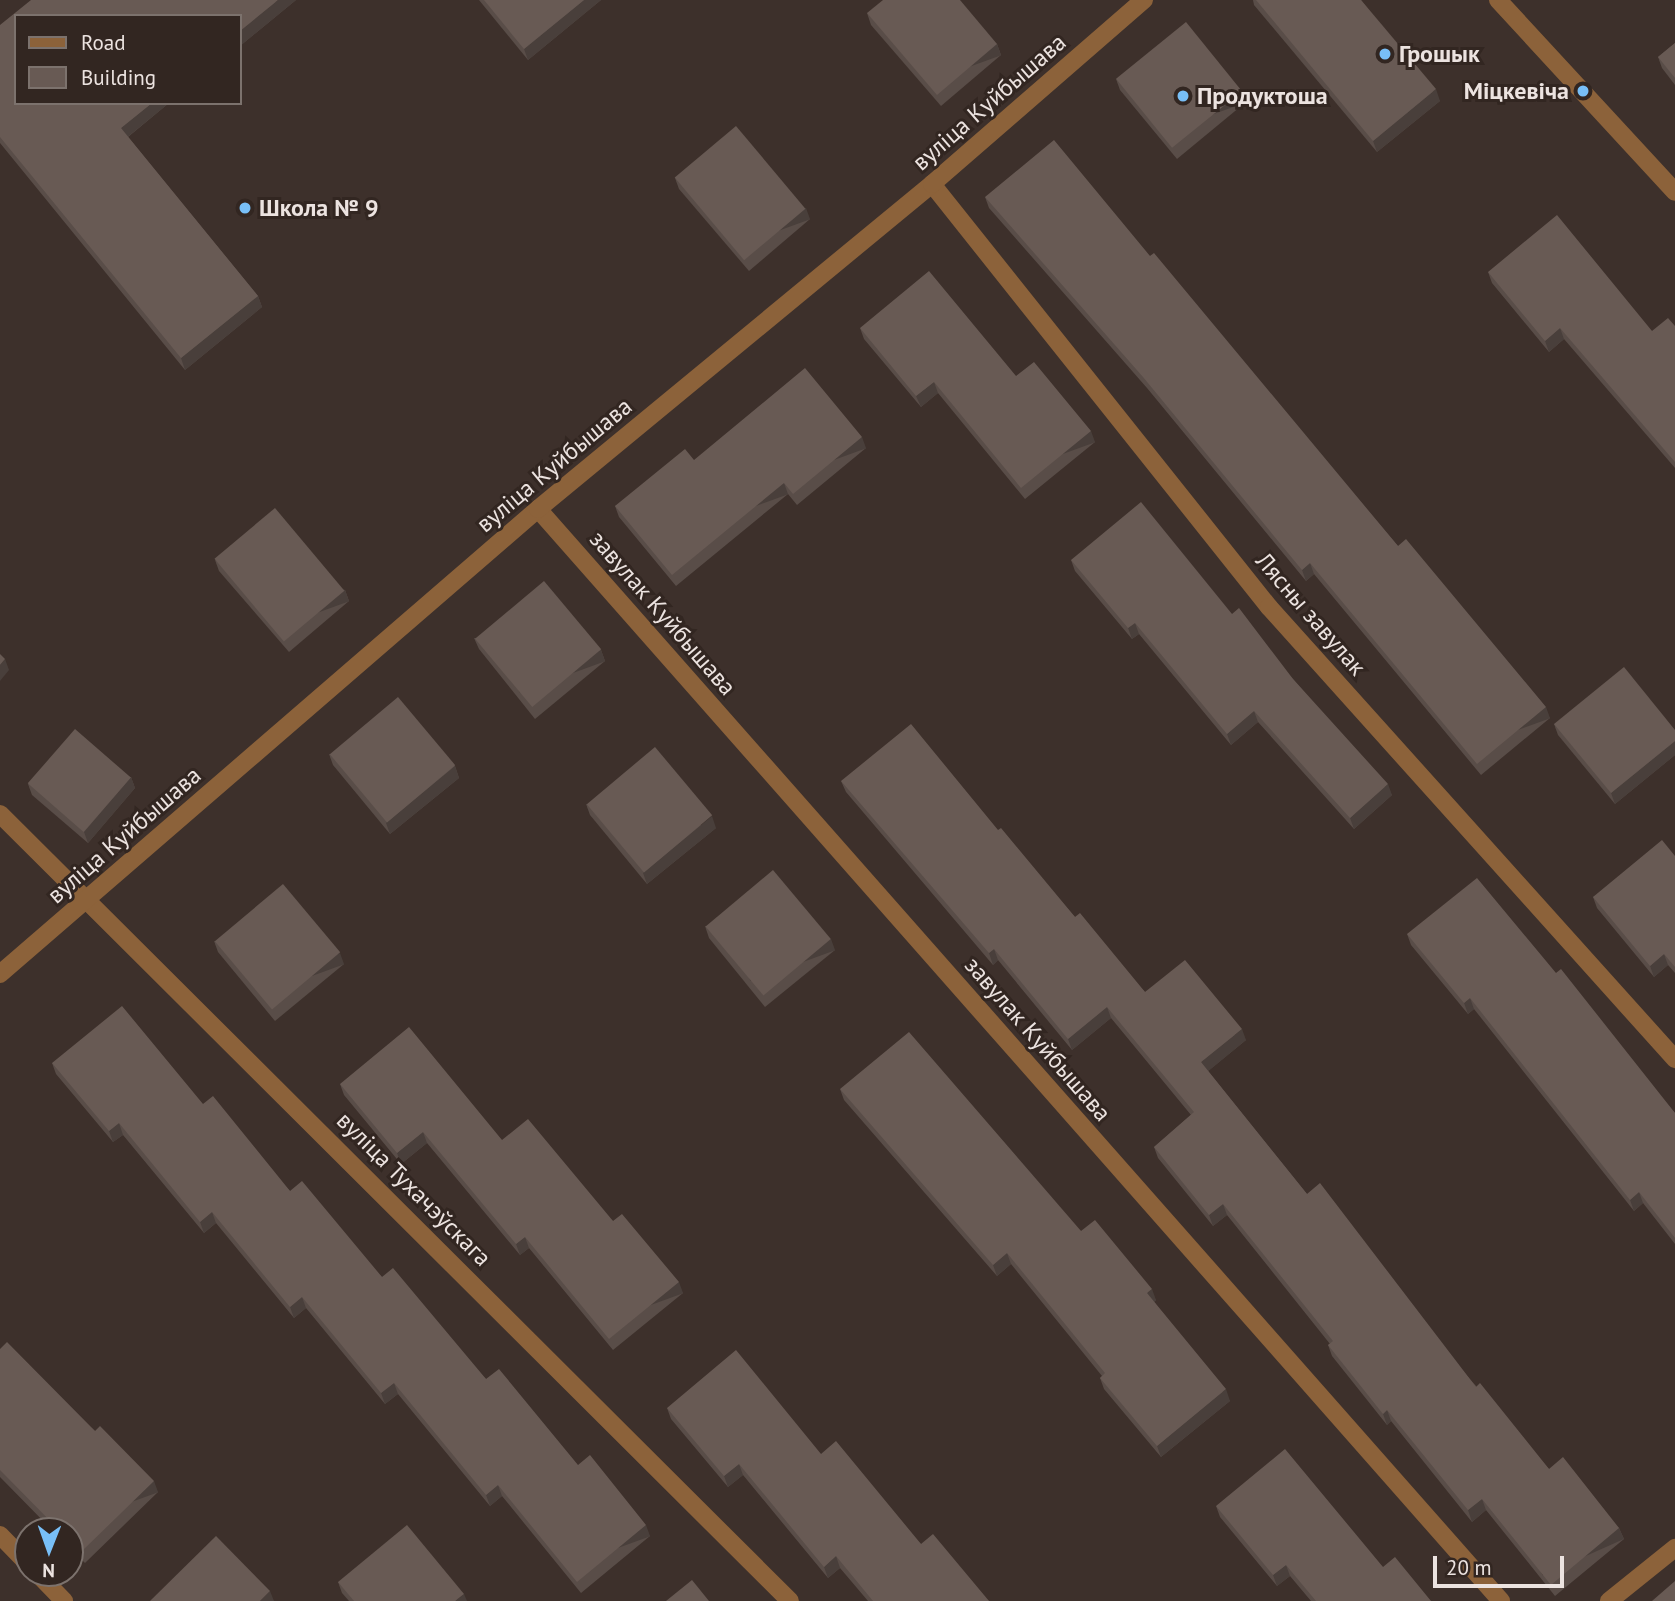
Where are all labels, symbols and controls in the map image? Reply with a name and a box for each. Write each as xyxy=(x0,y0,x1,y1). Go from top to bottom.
legend xyxy=(14,14,242,105)
street label: вуліца Куйбышава xyxy=(906,28,1072,176)
text: Road xyxy=(81,29,125,56)
place label: Грошык xyxy=(1399,40,1480,68)
marker: Грошык xyxy=(1377,46,1393,62)
text: Building xyxy=(81,64,156,91)
place label: Міцкевіча xyxy=(1464,77,1569,105)
place label: Продуктоша xyxy=(1197,82,1328,110)
marker: Міцкевіча xyxy=(1575,83,1591,99)
marker: Продуктоша xyxy=(1175,88,1191,104)
place label: Школа № 9 xyxy=(259,194,379,222)
marker: Школа № 9 xyxy=(237,200,253,216)
street label: вуліца Куйбышава xyxy=(470,392,638,538)
street label: завулак Куйбышава xyxy=(584,525,742,701)
street label: Лясны завулак xyxy=(1250,547,1372,681)
street label: вуліца Куйбышава xyxy=(41,761,207,909)
street label: завулак Куйбышава xyxy=(959,951,1117,1127)
street label: вуліца Тухачэўскага xyxy=(331,1106,497,1272)
north arrow xyxy=(14,1517,84,1587)
scale bar xyxy=(1437,1542,1568,1586)
text: 20 m xyxy=(1446,1554,1492,1581)
text: N xyxy=(42,1559,55,1583)

